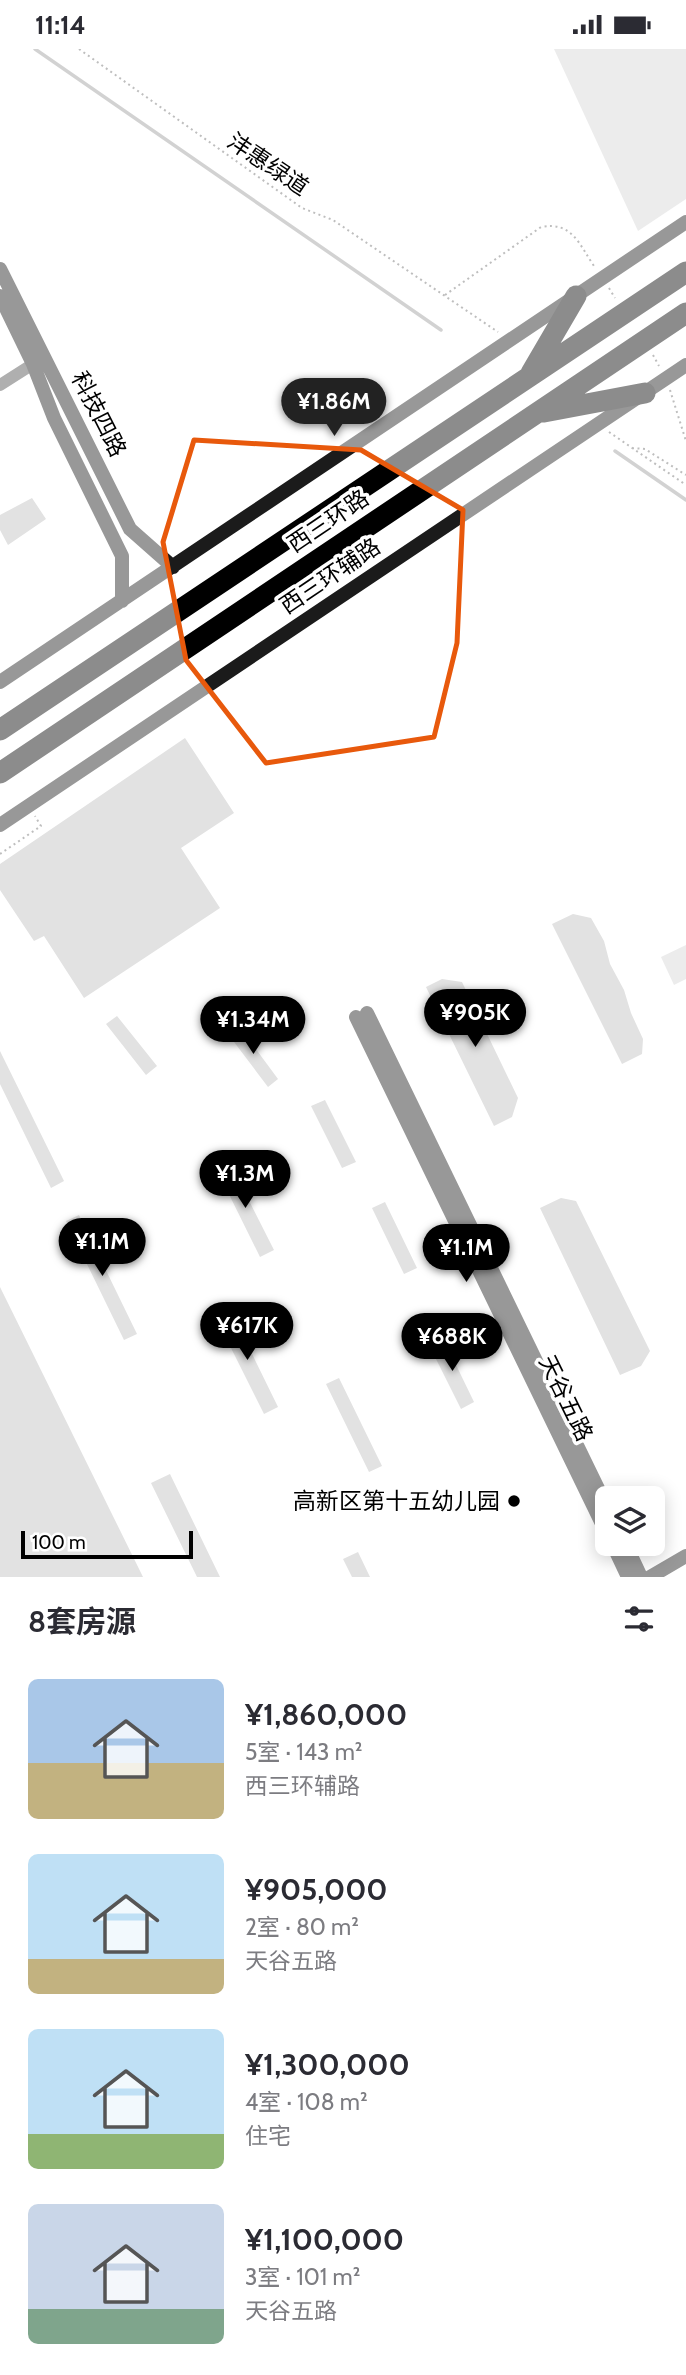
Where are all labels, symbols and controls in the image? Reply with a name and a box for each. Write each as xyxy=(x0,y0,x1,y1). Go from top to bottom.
text: 11:14 xyxy=(35,9,86,41)
street label: 沣惠绿道 xyxy=(222,127,314,201)
street label: 科技四路 xyxy=(66,367,132,461)
pin: ¥1.86M xyxy=(277,379,391,438)
text: ¥1.86M xyxy=(297,387,371,415)
street label: 西三环路 xyxy=(282,484,374,558)
street label: 西三环辅路 xyxy=(275,532,385,620)
pin: ¥905K xyxy=(426,989,524,1049)
pin: ¥1.34M xyxy=(196,997,310,1056)
text: ¥905K xyxy=(440,998,510,1026)
text: ¥1.34M xyxy=(216,1005,290,1033)
pin: ¥1.3M xyxy=(196,1151,294,1210)
text: ¥1.3M xyxy=(215,1159,275,1187)
pin: ¥1.1M xyxy=(53,1219,151,1278)
pin: ¥1.1M xyxy=(417,1225,515,1284)
text: ¥1.1M xyxy=(75,1227,129,1255)
text: ¥1.1M xyxy=(439,1233,493,1261)
pin: ¥617K xyxy=(198,1303,296,1362)
text: ¥617K xyxy=(216,1311,278,1339)
pin: ¥688K xyxy=(403,1313,501,1373)
text: ¥688K xyxy=(417,1322,487,1350)
street label: 天谷五路 xyxy=(533,1351,599,1445)
map controls xyxy=(595,1486,665,1556)
button: layers xyxy=(595,1486,665,1556)
place label: 高新区第十五幼儿园 xyxy=(293,1487,500,1515)
marker: 高新区第十五幼儿园 xyxy=(506,1493,522,1509)
scale bar xyxy=(21,1528,192,1560)
text: 100 m xyxy=(32,1531,86,1554)
icon: filters xyxy=(620,1600,658,1638)
text: 8套房源 xyxy=(28,1603,136,1640)
text: ¥1,860,000 xyxy=(245,1696,407,1733)
icon: home xyxy=(84,1707,168,1791)
text: 5室 · 143 m² xyxy=(245,1738,362,1766)
text: 西三环辅路 xyxy=(245,1772,360,1800)
text: ¥905,000 xyxy=(245,1871,388,1908)
icon: home xyxy=(84,1882,168,1966)
text: 2室 · 80 m² xyxy=(245,1913,359,1941)
text: 天谷五路 xyxy=(245,1947,337,1975)
text: ¥1,300,000 xyxy=(245,2046,410,2083)
icon: home xyxy=(84,2057,168,2141)
text: 4室 · 108 m² xyxy=(245,2088,368,2116)
text: 住宅 xyxy=(245,2122,291,2150)
text: ¥1,100,000 xyxy=(245,2221,404,2258)
icon: home xyxy=(84,2232,168,2316)
text: 3室 · 101 m² xyxy=(245,2263,360,2291)
text: 天谷五路 xyxy=(245,2297,337,2325)

